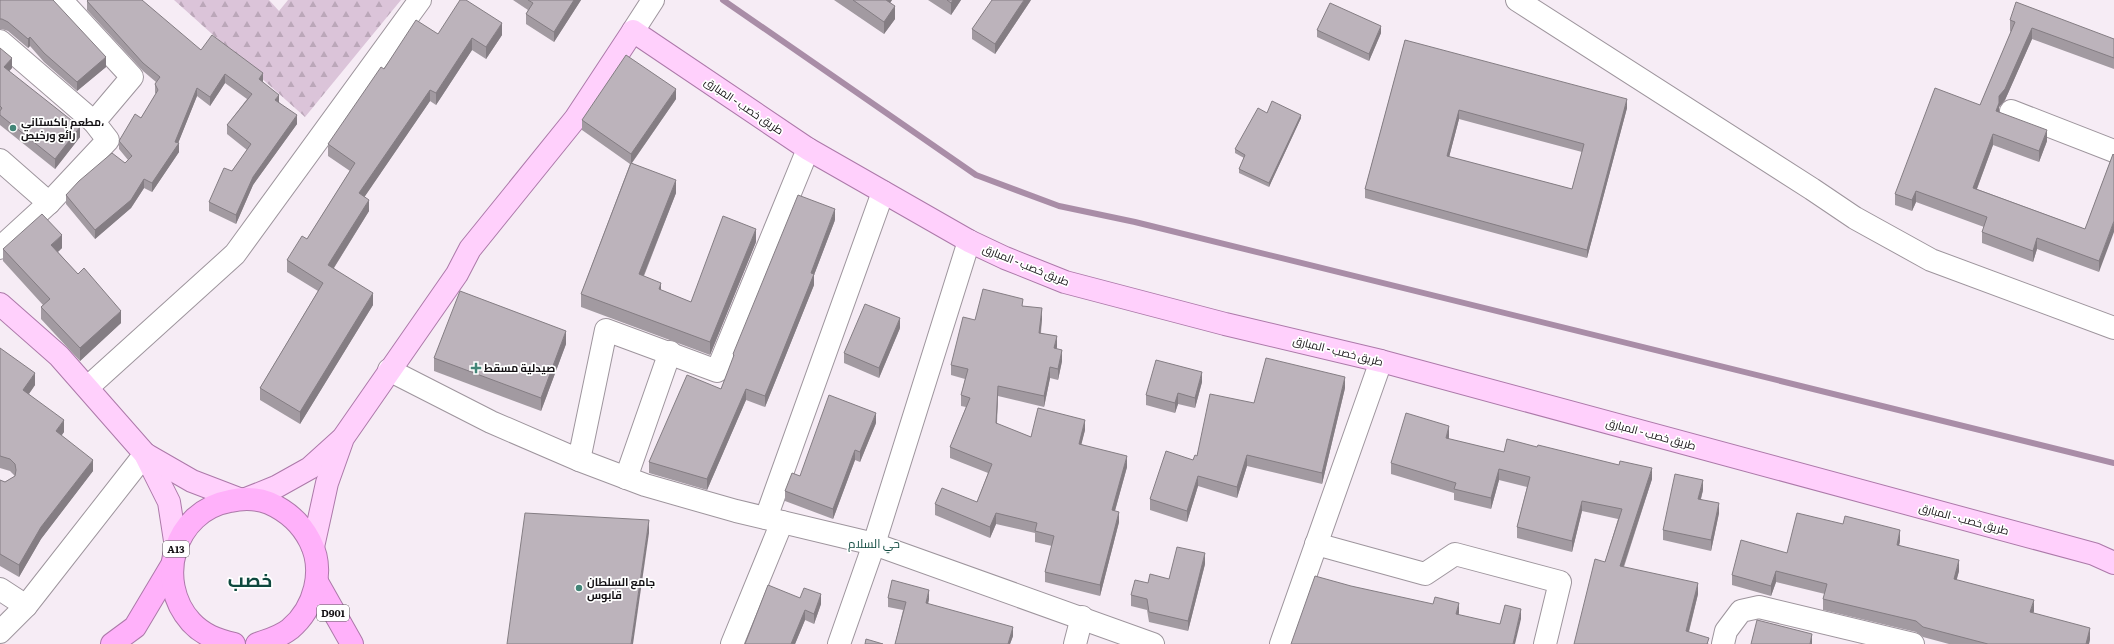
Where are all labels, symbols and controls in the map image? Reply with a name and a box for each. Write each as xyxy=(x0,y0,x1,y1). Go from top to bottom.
street label: طريق خصب - المبارق xyxy=(702,73,787,138)
place label: مطعم باكستاني، رائع ورخيص xyxy=(21,113,104,143)
marker: مطعم باكستاني، رائع ورخيص xyxy=(8,123,18,133)
street label: طريق خصب - المبارق xyxy=(981,239,1072,289)
street label: طريق خصب - المبارق xyxy=(1291,331,1385,369)
place label: صيدلية مسقط xyxy=(484,359,555,375)
marker: صيدلية مسقط xyxy=(471,363,481,373)
street label: طريق خصب - المبارق xyxy=(1605,413,1698,453)
street label: طريق خصب - المبارق xyxy=(1918,498,2011,538)
district label: حي السلام xyxy=(848,534,900,554)
road number: A13 xyxy=(163,541,189,557)
district label: خصب xyxy=(228,565,272,593)
place label: جامع السلطان قابوس xyxy=(587,573,655,603)
marker: جامع السلطان قابوس xyxy=(574,583,584,593)
road number: D901 xyxy=(317,605,349,621)

